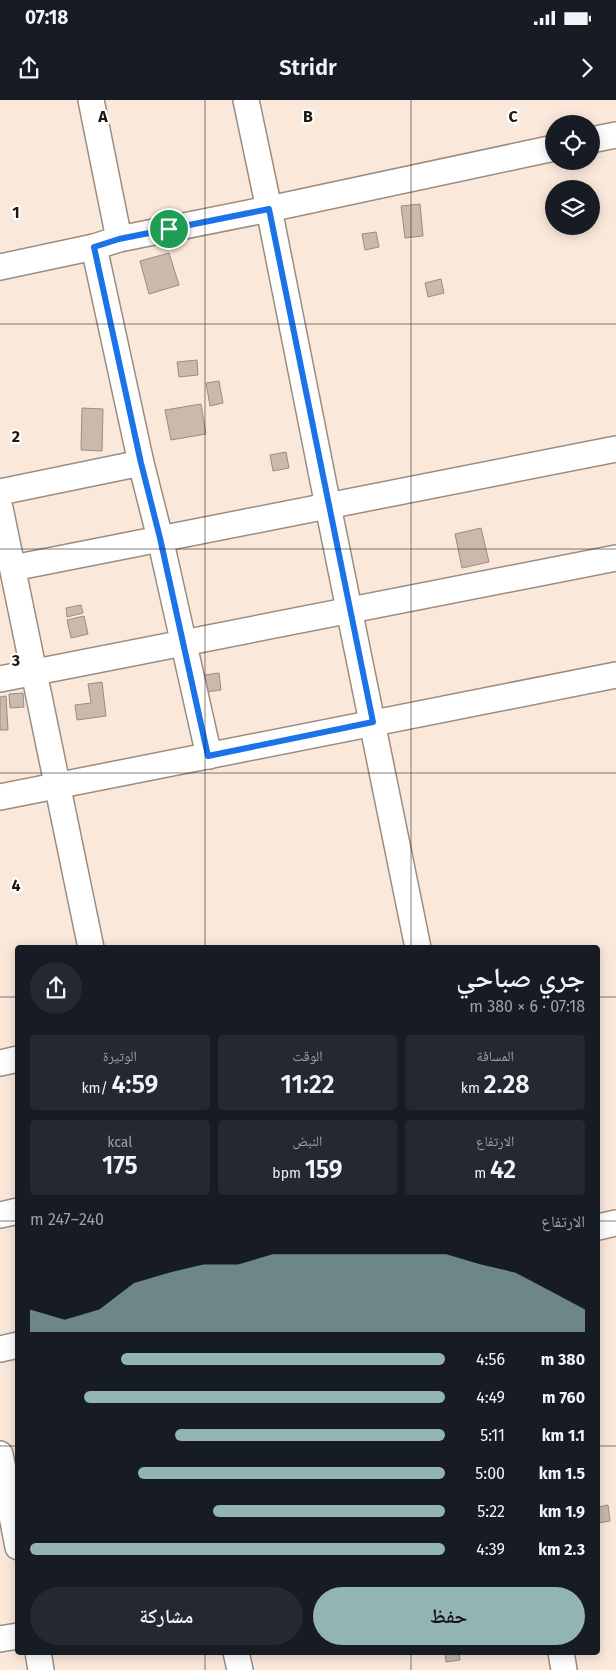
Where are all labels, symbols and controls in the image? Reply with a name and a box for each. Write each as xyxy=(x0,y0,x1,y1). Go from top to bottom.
text: 07:18 xyxy=(25,6,68,29)
icon: share xyxy=(15,54,43,82)
text: Stridr xyxy=(279,54,337,81)
icon: forward xyxy=(573,54,601,82)
text: A xyxy=(97,107,108,126)
text: B xyxy=(303,107,313,126)
text: C xyxy=(508,107,518,126)
map controls xyxy=(545,115,600,235)
button: locate xyxy=(545,115,600,170)
button: layers xyxy=(545,180,600,235)
text: 1 xyxy=(12,203,20,222)
pin xyxy=(148,208,190,250)
icon: arrive xyxy=(155,215,183,243)
text: 2 xyxy=(12,427,20,446)
text: 3 xyxy=(11,651,20,670)
text: 4 xyxy=(11,876,21,895)
text: جري صباحي xyxy=(456,961,585,994)
button: share xyxy=(30,962,82,1014)
text: 07:18 · 6 × 380 m xyxy=(469,997,585,1016)
text: الوتيرة xyxy=(103,1048,137,1065)
text: الوقت xyxy=(292,1048,323,1065)
text: المسافة xyxy=(477,1048,514,1065)
text: 4:59 xyxy=(112,1070,158,1100)
text: 11:22 xyxy=(281,1070,335,1100)
text: 2.28 xyxy=(484,1070,530,1100)
text: /km xyxy=(81,1080,112,1097)
text: km xyxy=(461,1080,484,1097)
text: النبض xyxy=(293,1133,322,1150)
text: الارتفاع xyxy=(476,1133,514,1150)
text: kcal xyxy=(107,1134,132,1151)
text: 175 xyxy=(102,1151,138,1181)
text: 159 xyxy=(305,1155,343,1185)
text: 42 xyxy=(490,1155,516,1185)
text: bpm xyxy=(272,1165,305,1182)
text: m xyxy=(474,1165,490,1182)
text: 240–247 m xyxy=(30,1210,104,1229)
text: الارتفاع xyxy=(541,1212,585,1231)
text: 4:56 xyxy=(476,1350,505,1369)
text: 380 m xyxy=(541,1350,585,1369)
text: 4:49 xyxy=(476,1388,505,1407)
text: 760 m xyxy=(542,1388,585,1407)
text: 5:11 xyxy=(480,1426,505,1445)
text: 1.1 km xyxy=(542,1426,585,1445)
text: 5:00 xyxy=(475,1464,505,1483)
text: 1.5 km xyxy=(539,1464,585,1483)
text: 5:22 xyxy=(477,1502,505,1521)
text: 1.9 km xyxy=(539,1502,585,1521)
text: 4:39 xyxy=(476,1540,505,1559)
text: 2.3 km xyxy=(538,1540,585,1559)
button: مشاركة xyxy=(30,1587,303,1645)
button: حفظ xyxy=(313,1587,585,1645)

